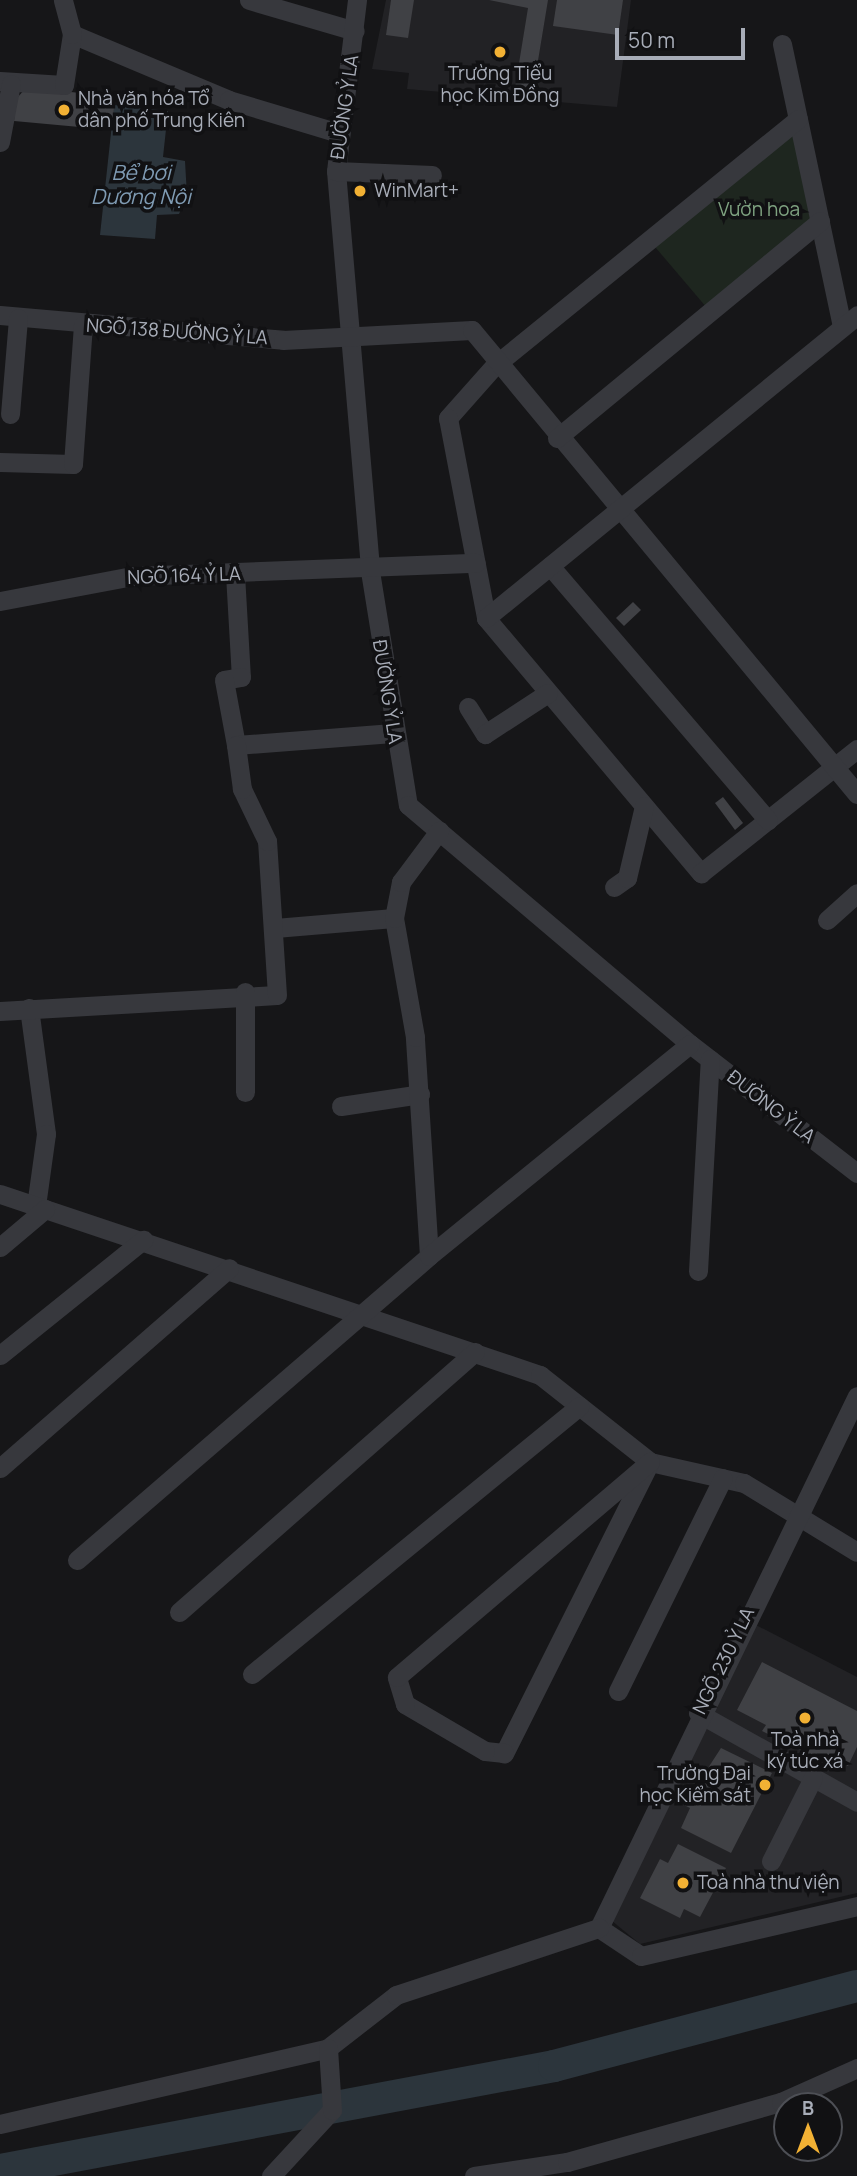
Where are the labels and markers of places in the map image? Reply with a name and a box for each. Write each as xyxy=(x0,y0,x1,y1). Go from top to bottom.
marker: Trường Tiểu học Kim Đồng xyxy=(492,44,508,60)
place label: Trường Tiểu học Kim Đồng xyxy=(441,63,559,107)
place label: Nhà văn hóa Tổ dân phố Trung Kiên xyxy=(78,88,245,132)
marker: Nhà văn hóa Tổ dân phố Trung Kiên xyxy=(56,102,72,118)
place label: WinMart+ xyxy=(374,180,459,202)
marker: WinMart+ xyxy=(352,183,368,199)
marker: Toà nhà ký túc xá xyxy=(797,1710,813,1726)
place label: Toà nhà ký túc xá xyxy=(767,1729,843,1773)
place label: Trường Đại học Kiểm sát xyxy=(640,1763,751,1807)
marker: Trường Đại học Kiểm sát xyxy=(757,1777,773,1793)
place label: Toà nhà thư viện xyxy=(697,1872,840,1894)
marker: Toà nhà thư viện xyxy=(675,1875,691,1891)

